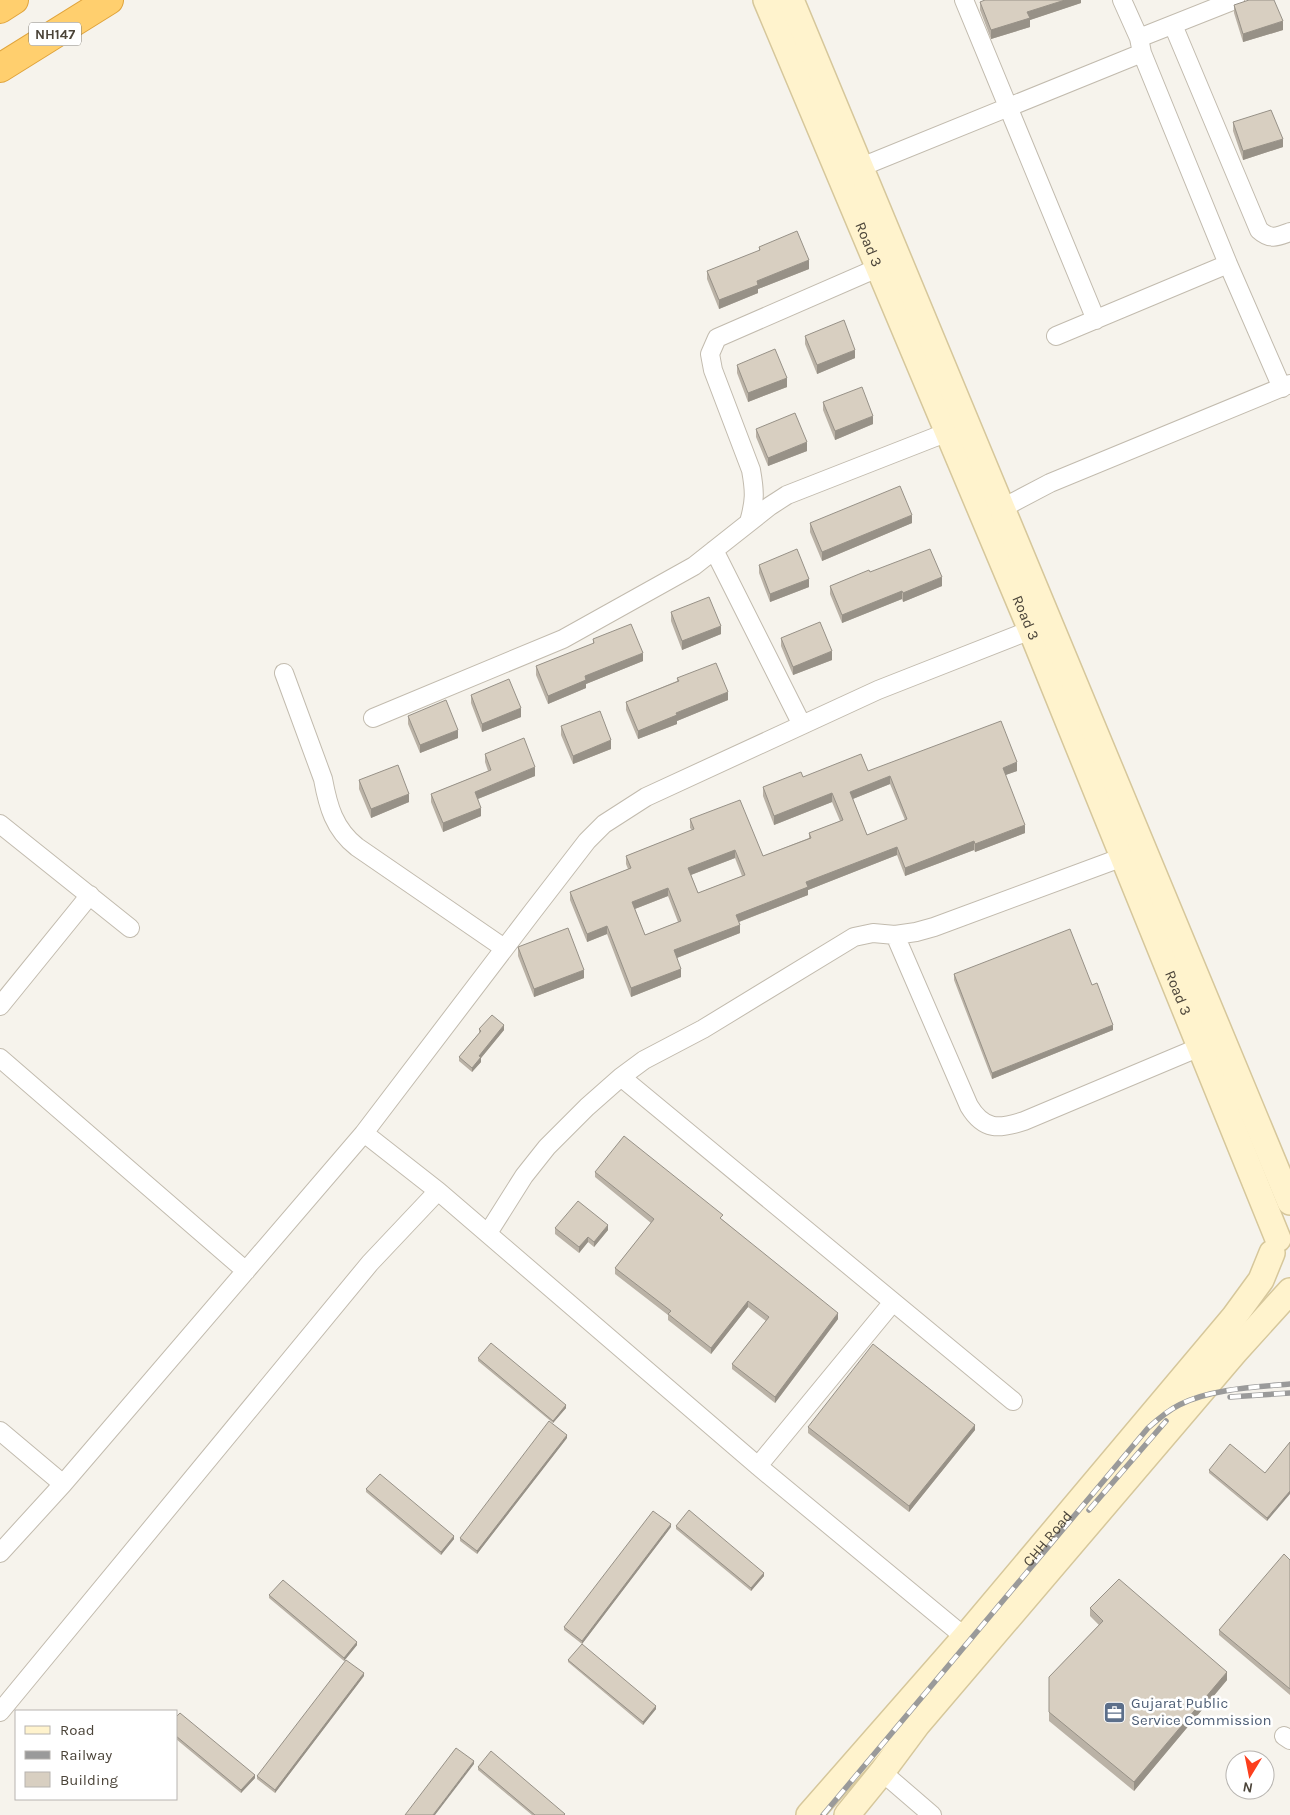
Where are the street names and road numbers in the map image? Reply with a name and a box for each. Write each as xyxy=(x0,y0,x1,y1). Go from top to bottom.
road number: NH147 xyxy=(29,22,81,46)
street label: Road 3 xyxy=(851,219,886,269)
street label: Road 3 xyxy=(1008,592,1043,643)
street label: Road 3 xyxy=(1161,968,1195,1018)
street label: CHH Road xyxy=(1019,1507,1076,1570)

